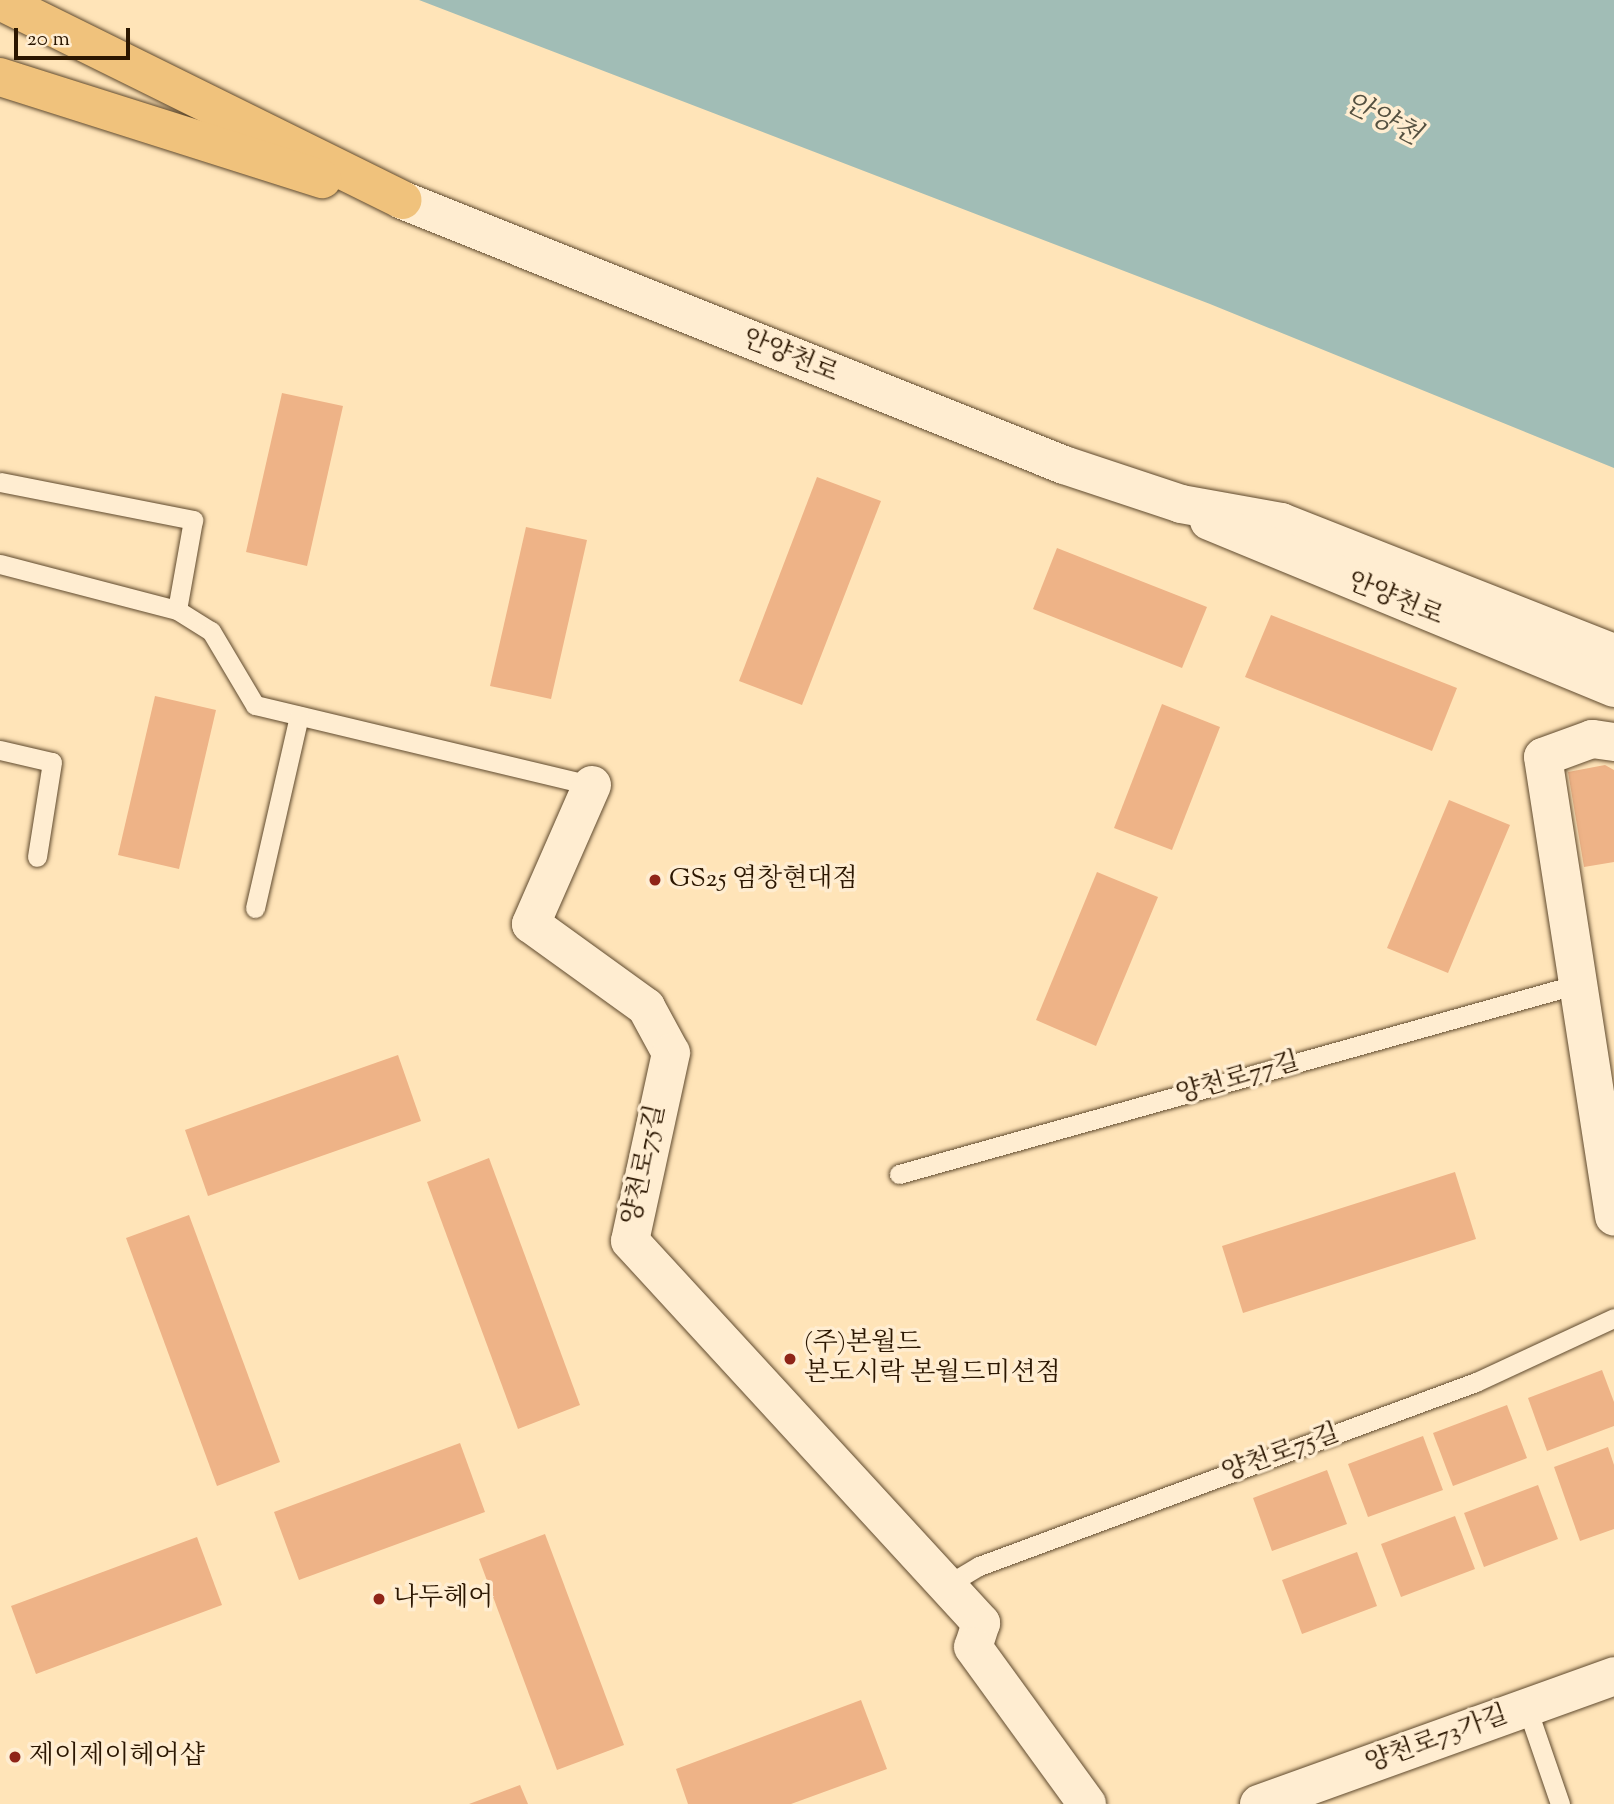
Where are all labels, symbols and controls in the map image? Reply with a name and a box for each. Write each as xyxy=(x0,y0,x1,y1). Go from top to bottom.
scale bar xyxy=(18,14,133,58)
text: 20 m xyxy=(27,25,70,55)
water label: 안양천 xyxy=(1338,87,1426,153)
street label: 안양천로 xyxy=(738,324,842,390)
street label: 안양천로 xyxy=(1343,567,1447,633)
place label: GS25 염창현대점 xyxy=(669,864,858,896)
marker: GS25 염창현대점 xyxy=(647,872,663,888)
street label: 양천로77길 xyxy=(1173,1047,1303,1111)
street label: 양천로75길 xyxy=(617,1102,673,1228)
place label: (주)본월드 본도시락 본월드미션점 xyxy=(804,1328,1061,1390)
marker: (주)본월드 본도시락 본월드미션점 xyxy=(782,1351,798,1367)
street label: 양천로75길 xyxy=(1218,1418,1344,1490)
place label: 나두헤어 xyxy=(393,1583,493,1615)
marker: 나두헤어 xyxy=(371,1591,387,1607)
street label: 양천로73가길 xyxy=(1362,1700,1512,1780)
place label: 제이제이헤어샵 xyxy=(29,1741,205,1773)
marker: 제이제이헤어샵 xyxy=(7,1749,23,1765)

